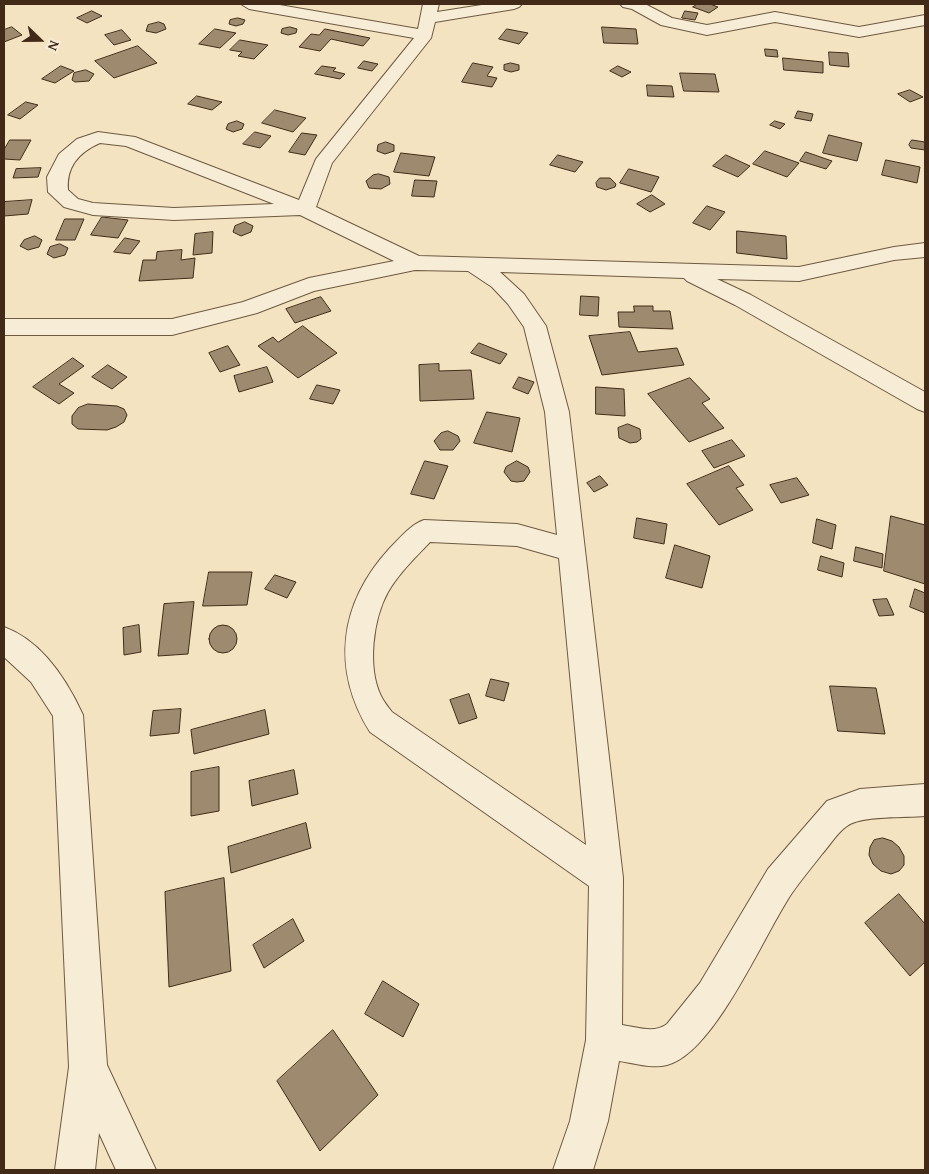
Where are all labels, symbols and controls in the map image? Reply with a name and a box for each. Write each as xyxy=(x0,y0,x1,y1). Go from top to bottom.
north arrow xyxy=(15,15,65,65)
text: N xyxy=(43,38,65,54)

